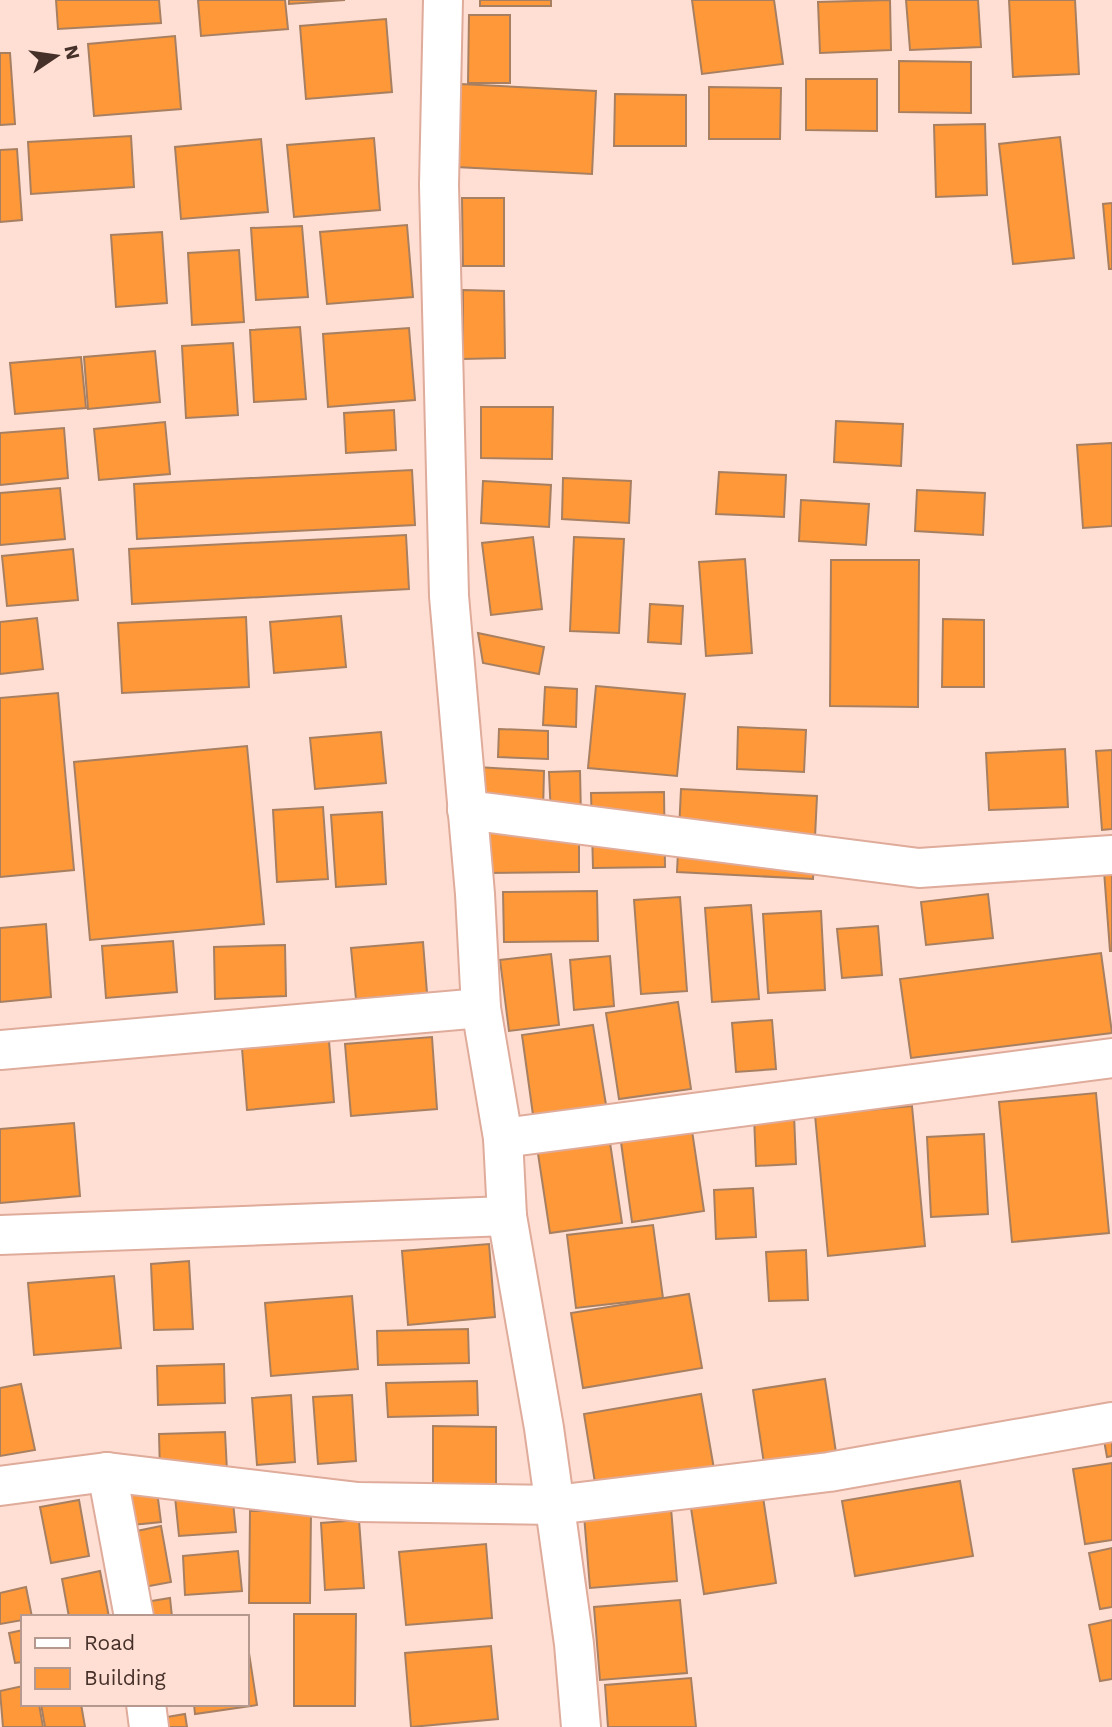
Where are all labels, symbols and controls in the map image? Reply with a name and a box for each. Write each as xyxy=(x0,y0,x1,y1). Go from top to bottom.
north arrow xyxy=(21,21,91,91)
text: N xyxy=(59,43,85,62)
legend xyxy=(21,1615,248,1706)
text: Road xyxy=(84,1630,135,1655)
text: Building xyxy=(84,1665,166,1690)

